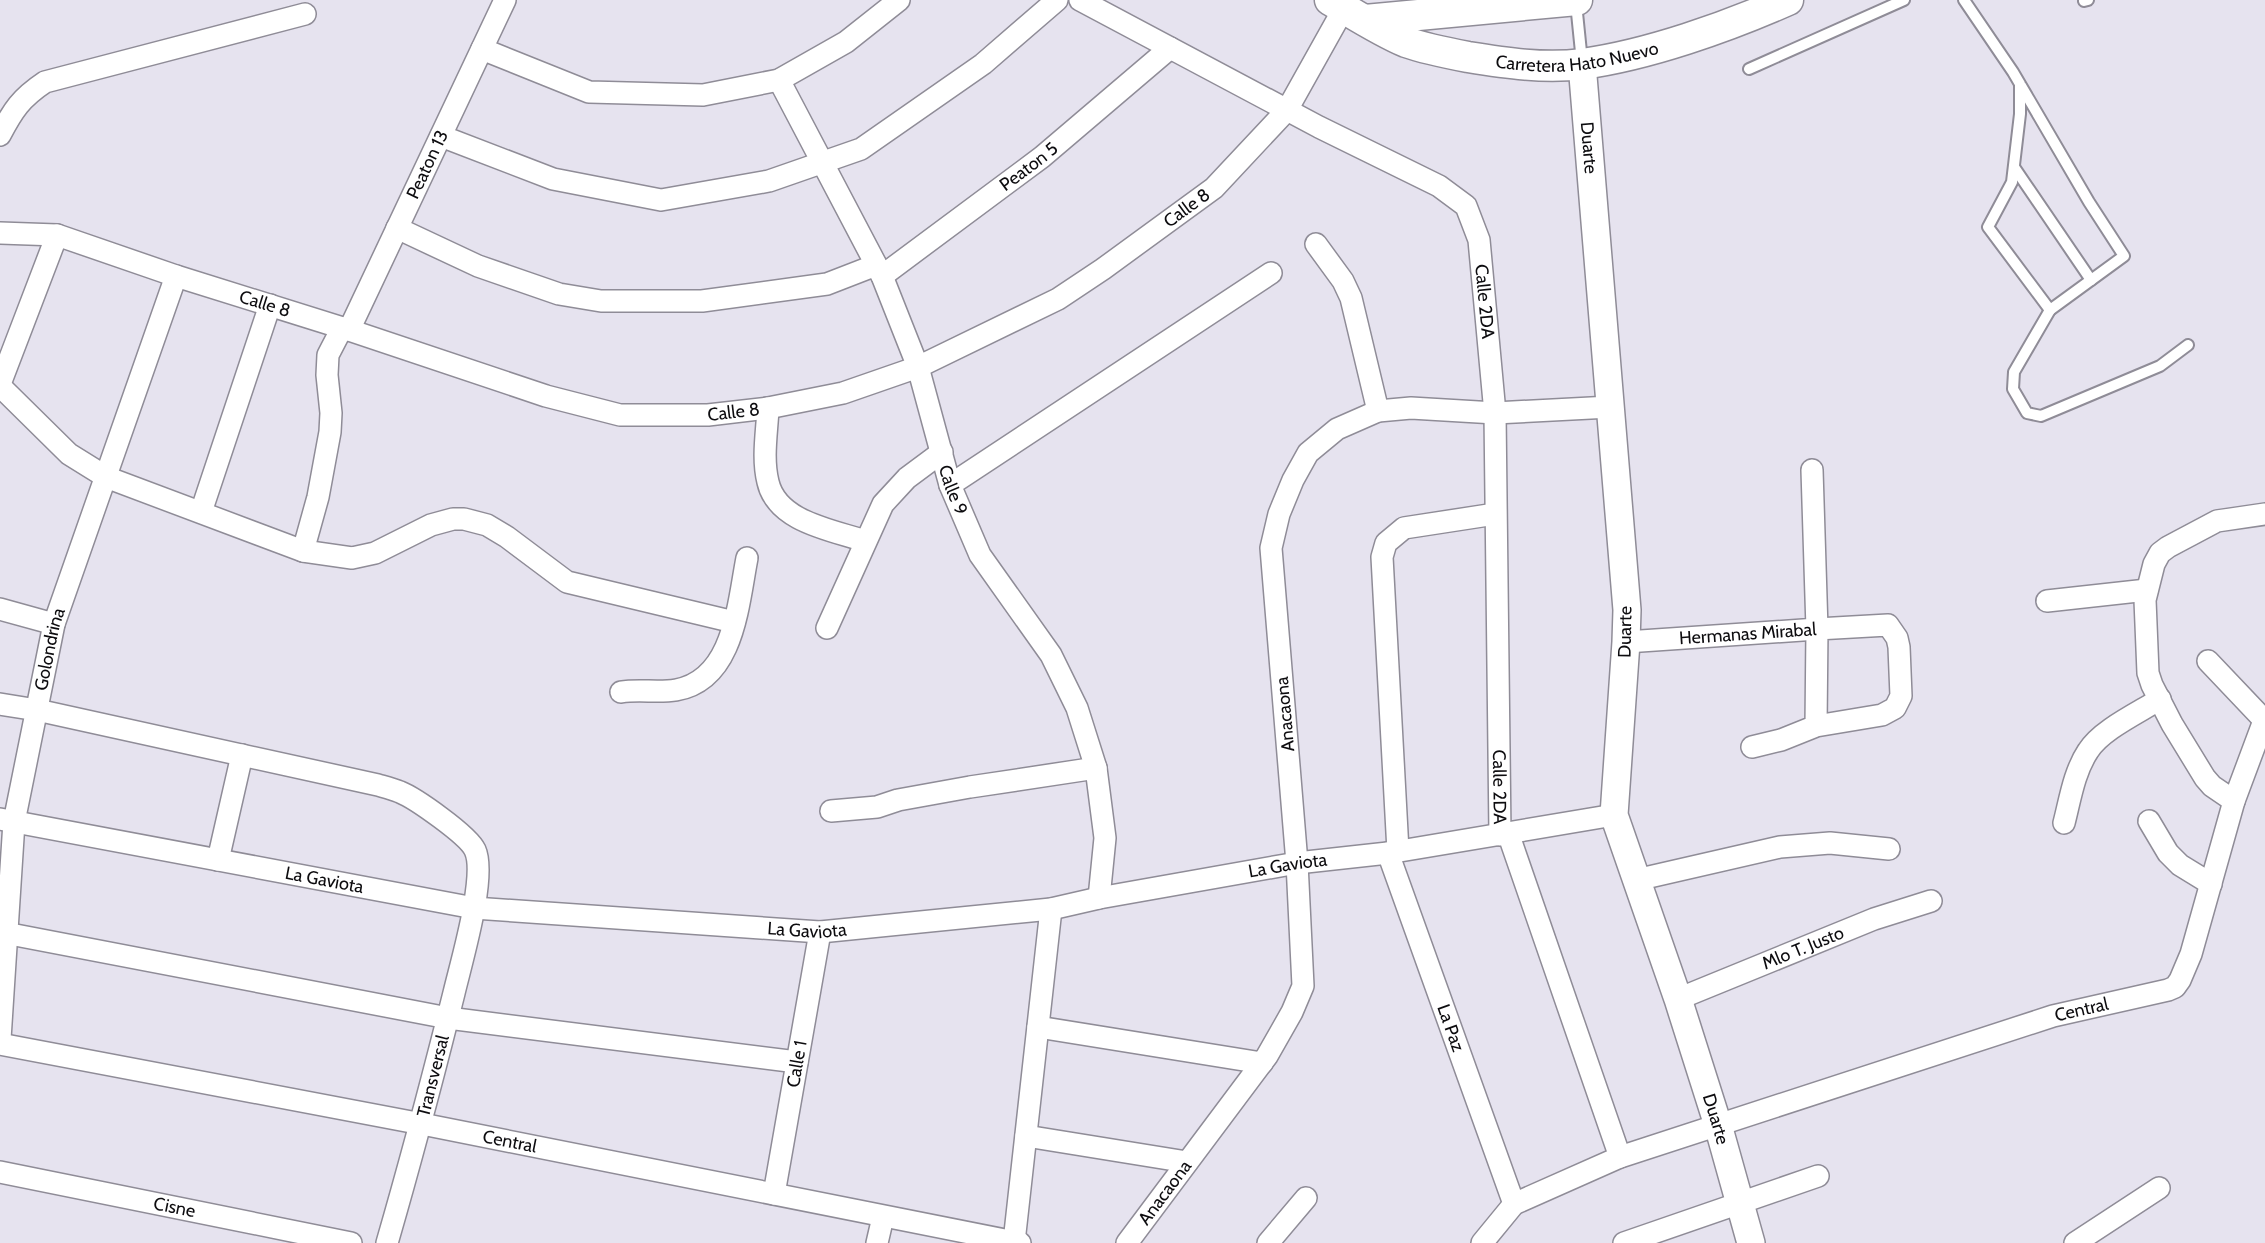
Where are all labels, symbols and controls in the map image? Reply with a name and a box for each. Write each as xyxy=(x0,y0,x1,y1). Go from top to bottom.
street label: Carretera Hato Nuevo xyxy=(1494,37,1661,77)
street label: Duarte xyxy=(1576,121,1602,175)
street label: Peaton 13 xyxy=(402,127,453,202)
street label: Peaton 5 xyxy=(995,137,1062,196)
street label: Calle 8 xyxy=(1159,184,1214,232)
street label: Calle 2DA xyxy=(1470,263,1499,340)
street label: Calle 8 xyxy=(237,285,293,322)
street label: Calle 8 xyxy=(706,398,761,426)
street label: Calle 9 xyxy=(934,462,972,518)
street label: Golondrina xyxy=(30,604,70,692)
street label: Duarte xyxy=(1614,606,1636,658)
street label: Hermanas Mirabal xyxy=(1678,618,1818,649)
street label: Anacaona xyxy=(1271,675,1299,752)
street label: Calle 2DA xyxy=(1488,749,1511,824)
street label: La Gaviota xyxy=(1247,849,1328,882)
street label: La Gaviota xyxy=(283,862,366,898)
street label: La Gaviota xyxy=(767,917,848,943)
street label: Mlo T. Justo xyxy=(1759,921,1847,974)
street label: Central xyxy=(2052,993,2111,1026)
street label: La Paz xyxy=(1432,1001,1470,1055)
street label: Transversal xyxy=(412,1032,454,1119)
street label: Calle 1 xyxy=(782,1039,812,1089)
street label: Duarte xyxy=(1698,1091,1734,1147)
street label: Central xyxy=(481,1125,539,1158)
street label: Anacaona xyxy=(1133,1156,1196,1229)
street label: Cisne xyxy=(152,1192,197,1222)

